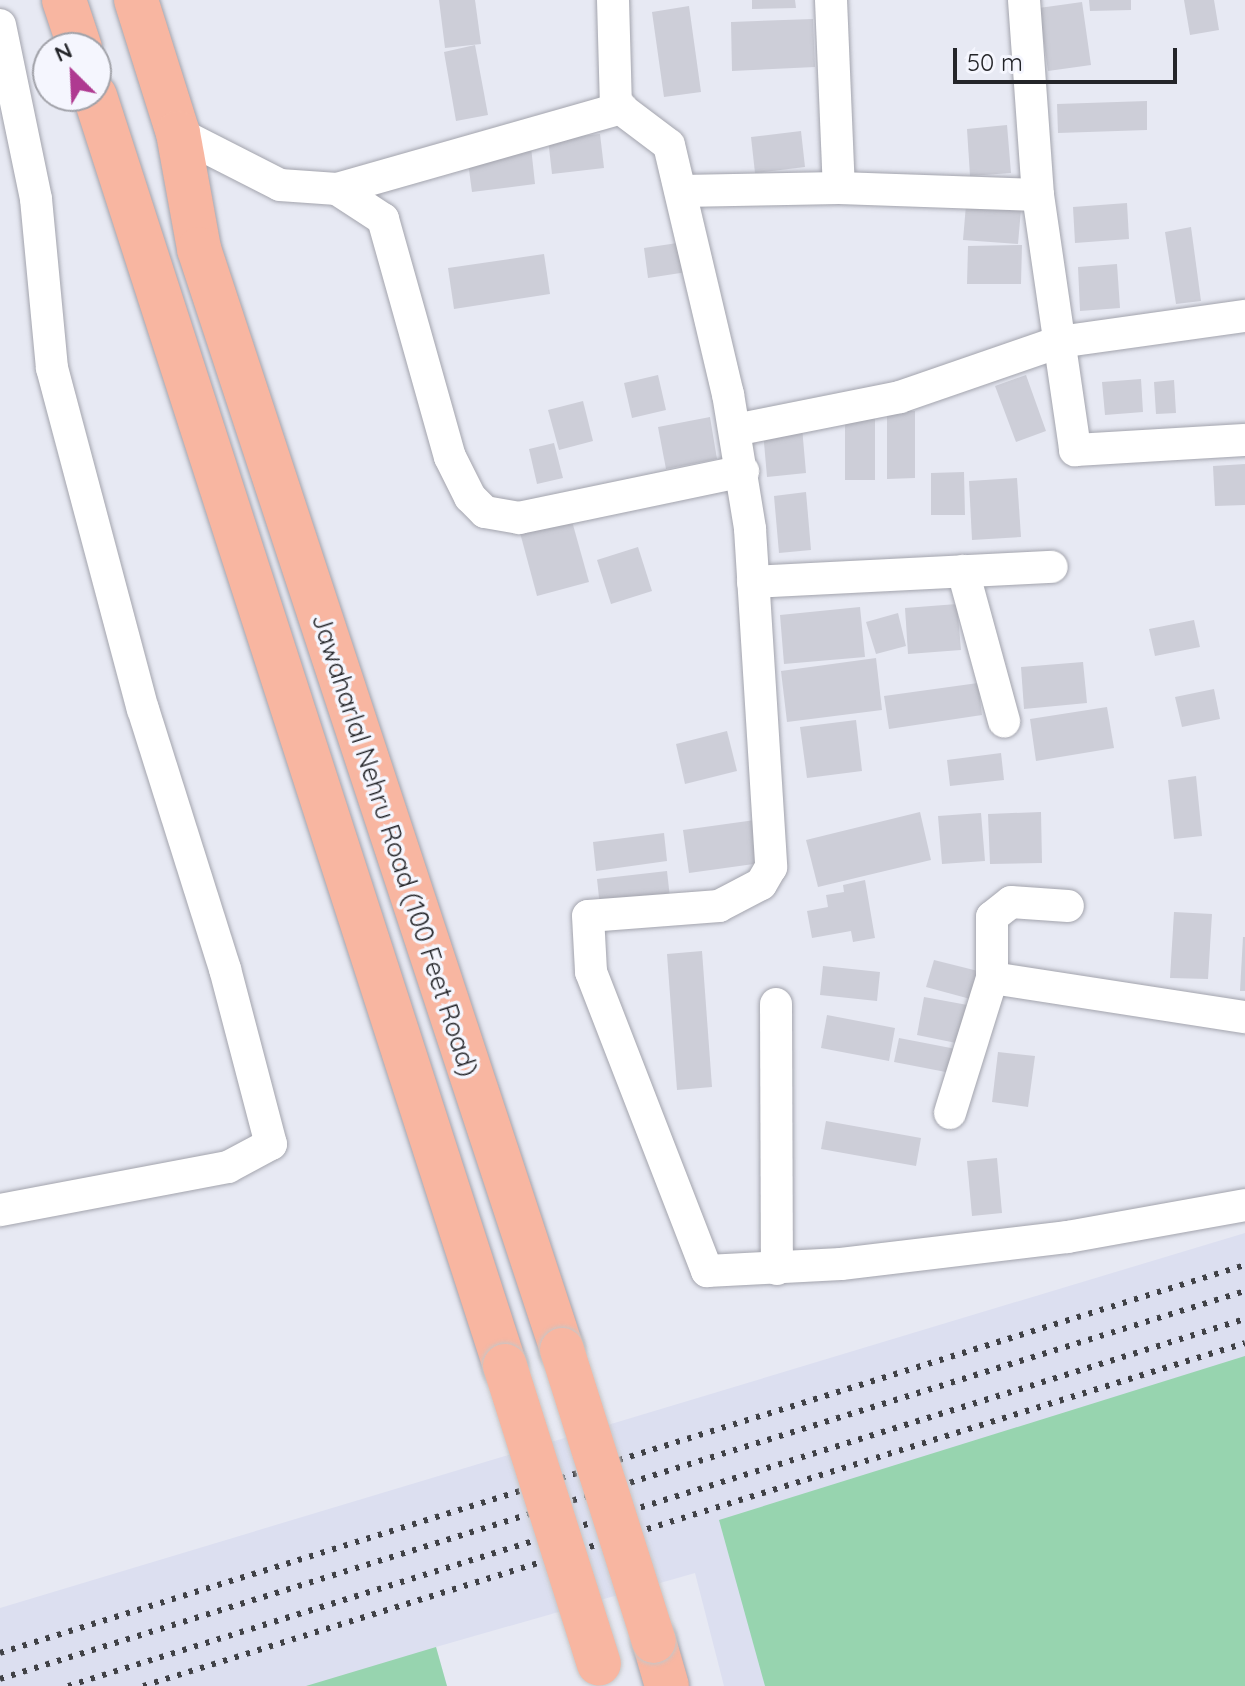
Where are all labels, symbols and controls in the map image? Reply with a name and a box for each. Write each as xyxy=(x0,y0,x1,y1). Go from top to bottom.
north arrow xyxy=(32,32,112,112)
scale bar xyxy=(957,32,1181,82)
text: N xyxy=(50,36,76,68)
text: 50 m xyxy=(967,47,1023,77)
street label: Jawaharlal Nehru Road (100 Feet Road) xyxy=(305,610,485,1080)

